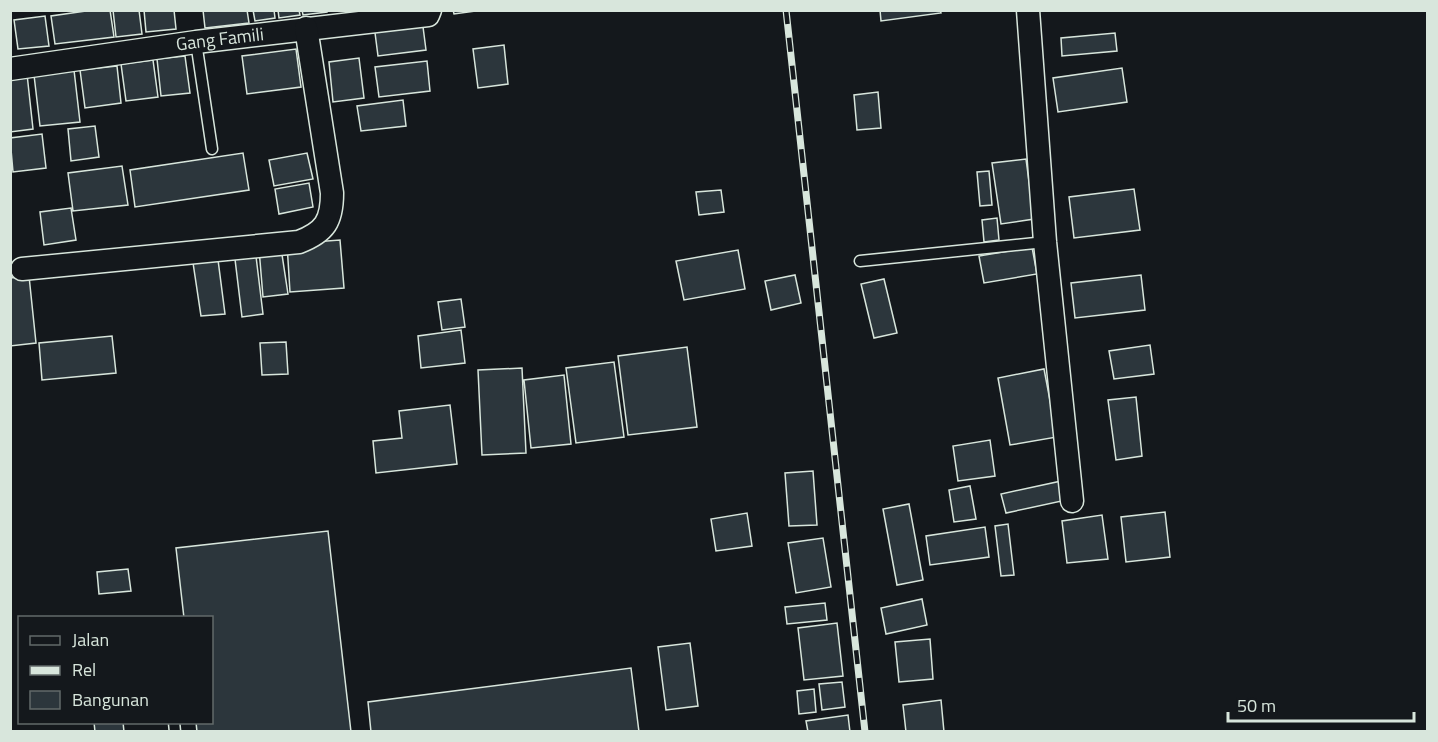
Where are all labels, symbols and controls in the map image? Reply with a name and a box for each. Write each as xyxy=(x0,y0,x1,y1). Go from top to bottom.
street label: Gang Famili xyxy=(174,20,265,58)
legend xyxy=(18,616,213,724)
text: Jalan xyxy=(72,626,109,653)
text: Rel xyxy=(72,656,96,683)
scale bar xyxy=(1228,685,1414,723)
text: Bangunan xyxy=(72,686,149,713)
text: 50 m xyxy=(1237,692,1276,719)

